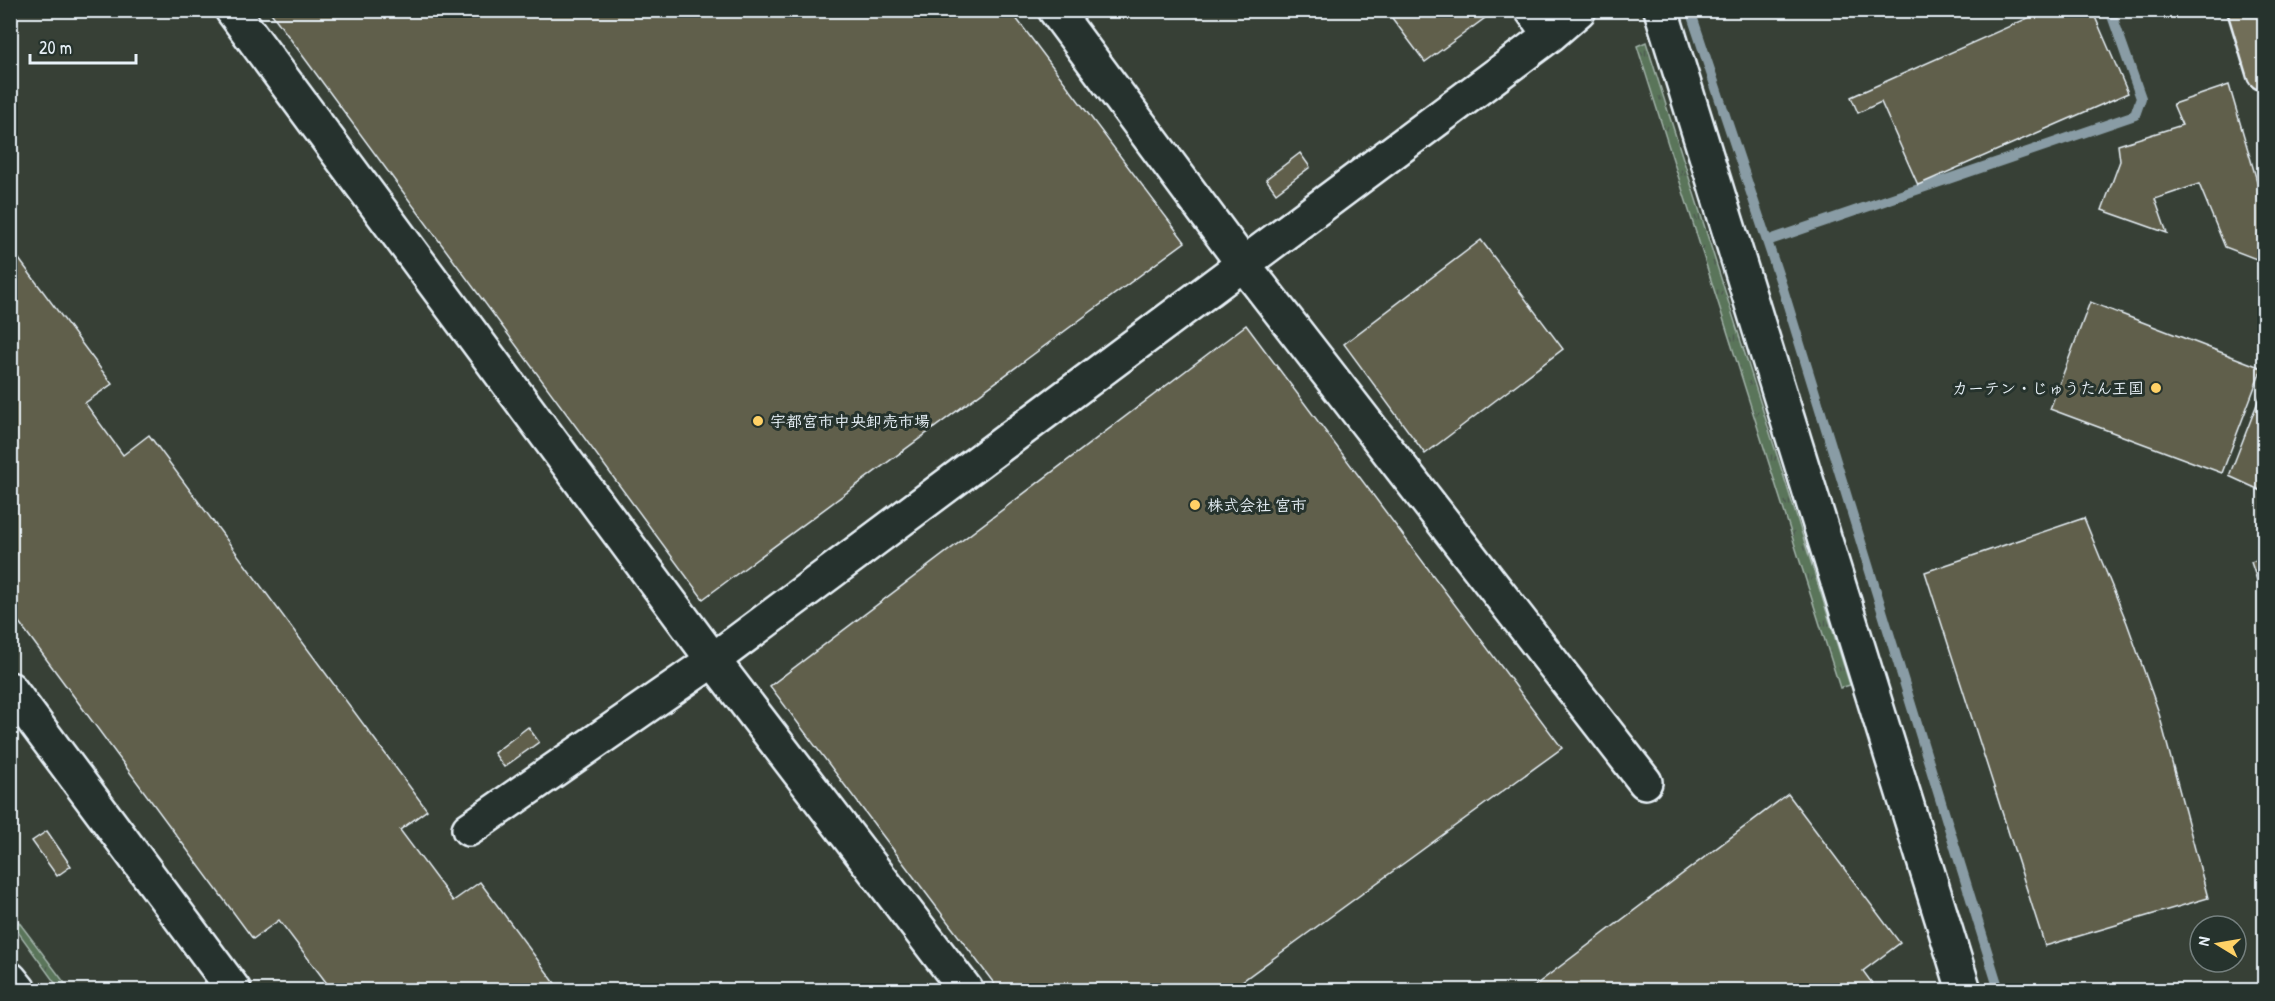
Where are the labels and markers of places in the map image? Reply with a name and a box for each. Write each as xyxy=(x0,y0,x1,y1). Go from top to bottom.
place label: カーテン・じゅうたん王国 xyxy=(1952,377,2144,399)
marker: カーテン・じゅうたん王国 xyxy=(2149,381,2163,395)
place label: 宇都宮市中央卸売市場 xyxy=(770,410,930,432)
marker: 宇都宮市中央卸売市場 xyxy=(751,414,765,428)
place label: 株式会社 宮市 xyxy=(1207,494,1307,516)
marker: 株式会社 宮市 xyxy=(1188,498,1202,512)

